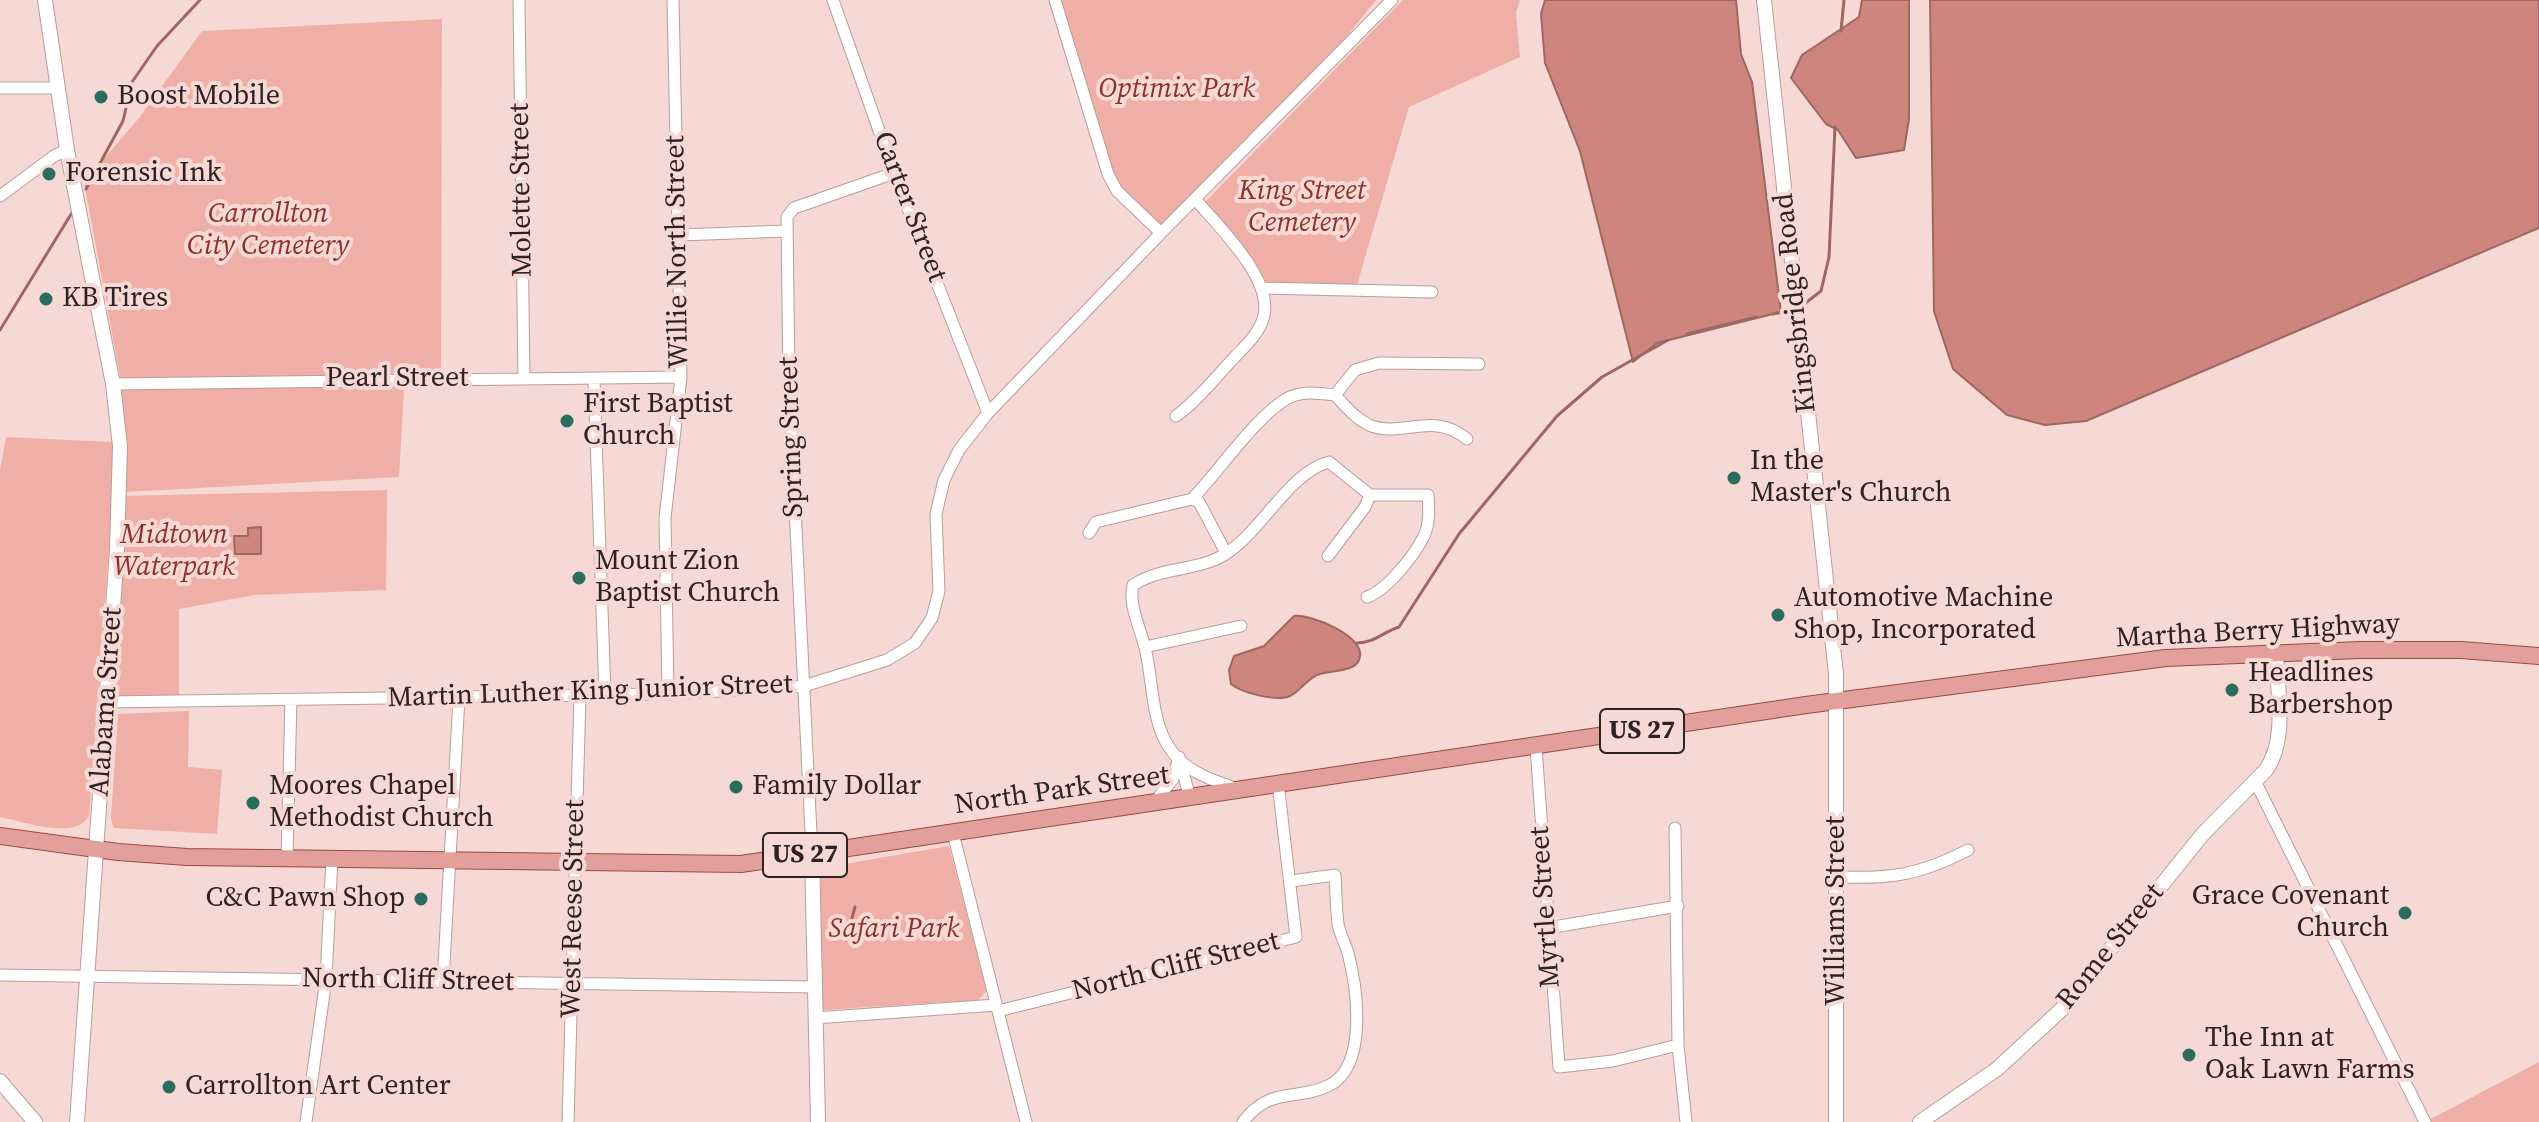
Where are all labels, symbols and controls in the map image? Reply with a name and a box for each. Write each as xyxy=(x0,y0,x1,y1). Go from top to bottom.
park label: Optimix Park xyxy=(1099,73,1255,107)
place label: Boost Mobile xyxy=(117,80,280,114)
marker: Boost Mobile xyxy=(92,88,110,106)
street label: Molette Street xyxy=(504,103,540,277)
street label: Carter Street xyxy=(865,127,953,287)
street label: Willie North Street xyxy=(659,135,697,369)
place label: Forensic Ink xyxy=(65,157,222,191)
marker: Forensic Ink xyxy=(40,165,58,183)
park label: King Street Cemetery xyxy=(1238,175,1366,241)
street label: Kingsbridge Road xyxy=(1768,191,1824,415)
park label: Carrollton City Cemetery xyxy=(187,198,349,264)
place label: KB Tires xyxy=(62,282,168,316)
marker: KB Tires xyxy=(37,290,55,308)
street label: Spring Street xyxy=(772,356,812,518)
street label: Pearl Street xyxy=(326,362,468,396)
place label: First Baptist Church xyxy=(583,388,733,454)
marker: First Baptist Church xyxy=(558,412,576,430)
place label: In the Master's Church xyxy=(1750,445,1952,511)
marker: In the Master's Church xyxy=(1725,469,1743,487)
park label: Midtown Waterpark xyxy=(113,519,235,585)
place label: Mount Zion Baptist Church xyxy=(595,545,780,611)
marker: Mount Zion Baptist Church xyxy=(570,569,588,587)
place label: Automotive Machine Shop, Incorporated xyxy=(1794,582,2053,648)
street label: Alabama Street xyxy=(84,606,130,798)
marker: Automotive Machine Shop, Incorporated xyxy=(1769,606,1787,624)
street label: Martha Berry Highway xyxy=(2115,608,2401,656)
place label: Headlines Barbershop xyxy=(2248,657,2393,723)
street label: Martin Luther King Junior Street xyxy=(387,668,793,716)
marker: Headlines Barbershop xyxy=(2223,681,2241,699)
road number: US 27 xyxy=(1600,709,1684,753)
street label: North Park Street xyxy=(952,759,1172,823)
place label: Moores Chapel Methodist Church xyxy=(269,770,494,836)
place label: Family Dollar xyxy=(752,770,921,804)
marker: Family Dollar xyxy=(727,778,745,796)
marker: Moores Chapel Methodist Church xyxy=(244,794,262,812)
street label: West Reese Street xyxy=(555,799,593,1019)
street label: Williams Street xyxy=(1820,816,1854,1006)
street label: Myrtle Street xyxy=(1524,825,1568,989)
road number: US 27 xyxy=(763,833,847,877)
street label: Rome Street xyxy=(2050,877,2172,1017)
place label: Grace Covenant Church xyxy=(2192,880,2389,946)
place label: C&C Pawn Shop xyxy=(206,882,405,916)
marker: C&C Pawn Shop xyxy=(412,890,430,908)
marker: Grace Covenant Church xyxy=(2396,904,2414,922)
park label: Safari Park xyxy=(829,913,959,947)
street label: North Cliff Street xyxy=(1069,925,1283,1009)
street label: North Cliff Street xyxy=(302,962,514,1000)
place label: The Inn at Oak Lawn Farms xyxy=(2205,1022,2415,1088)
marker: The Inn at Oak Lawn Farms xyxy=(2180,1046,2198,1064)
place label: Carrollton Art Center xyxy=(185,1070,451,1104)
marker: Carrollton Art Center xyxy=(160,1078,178,1096)

